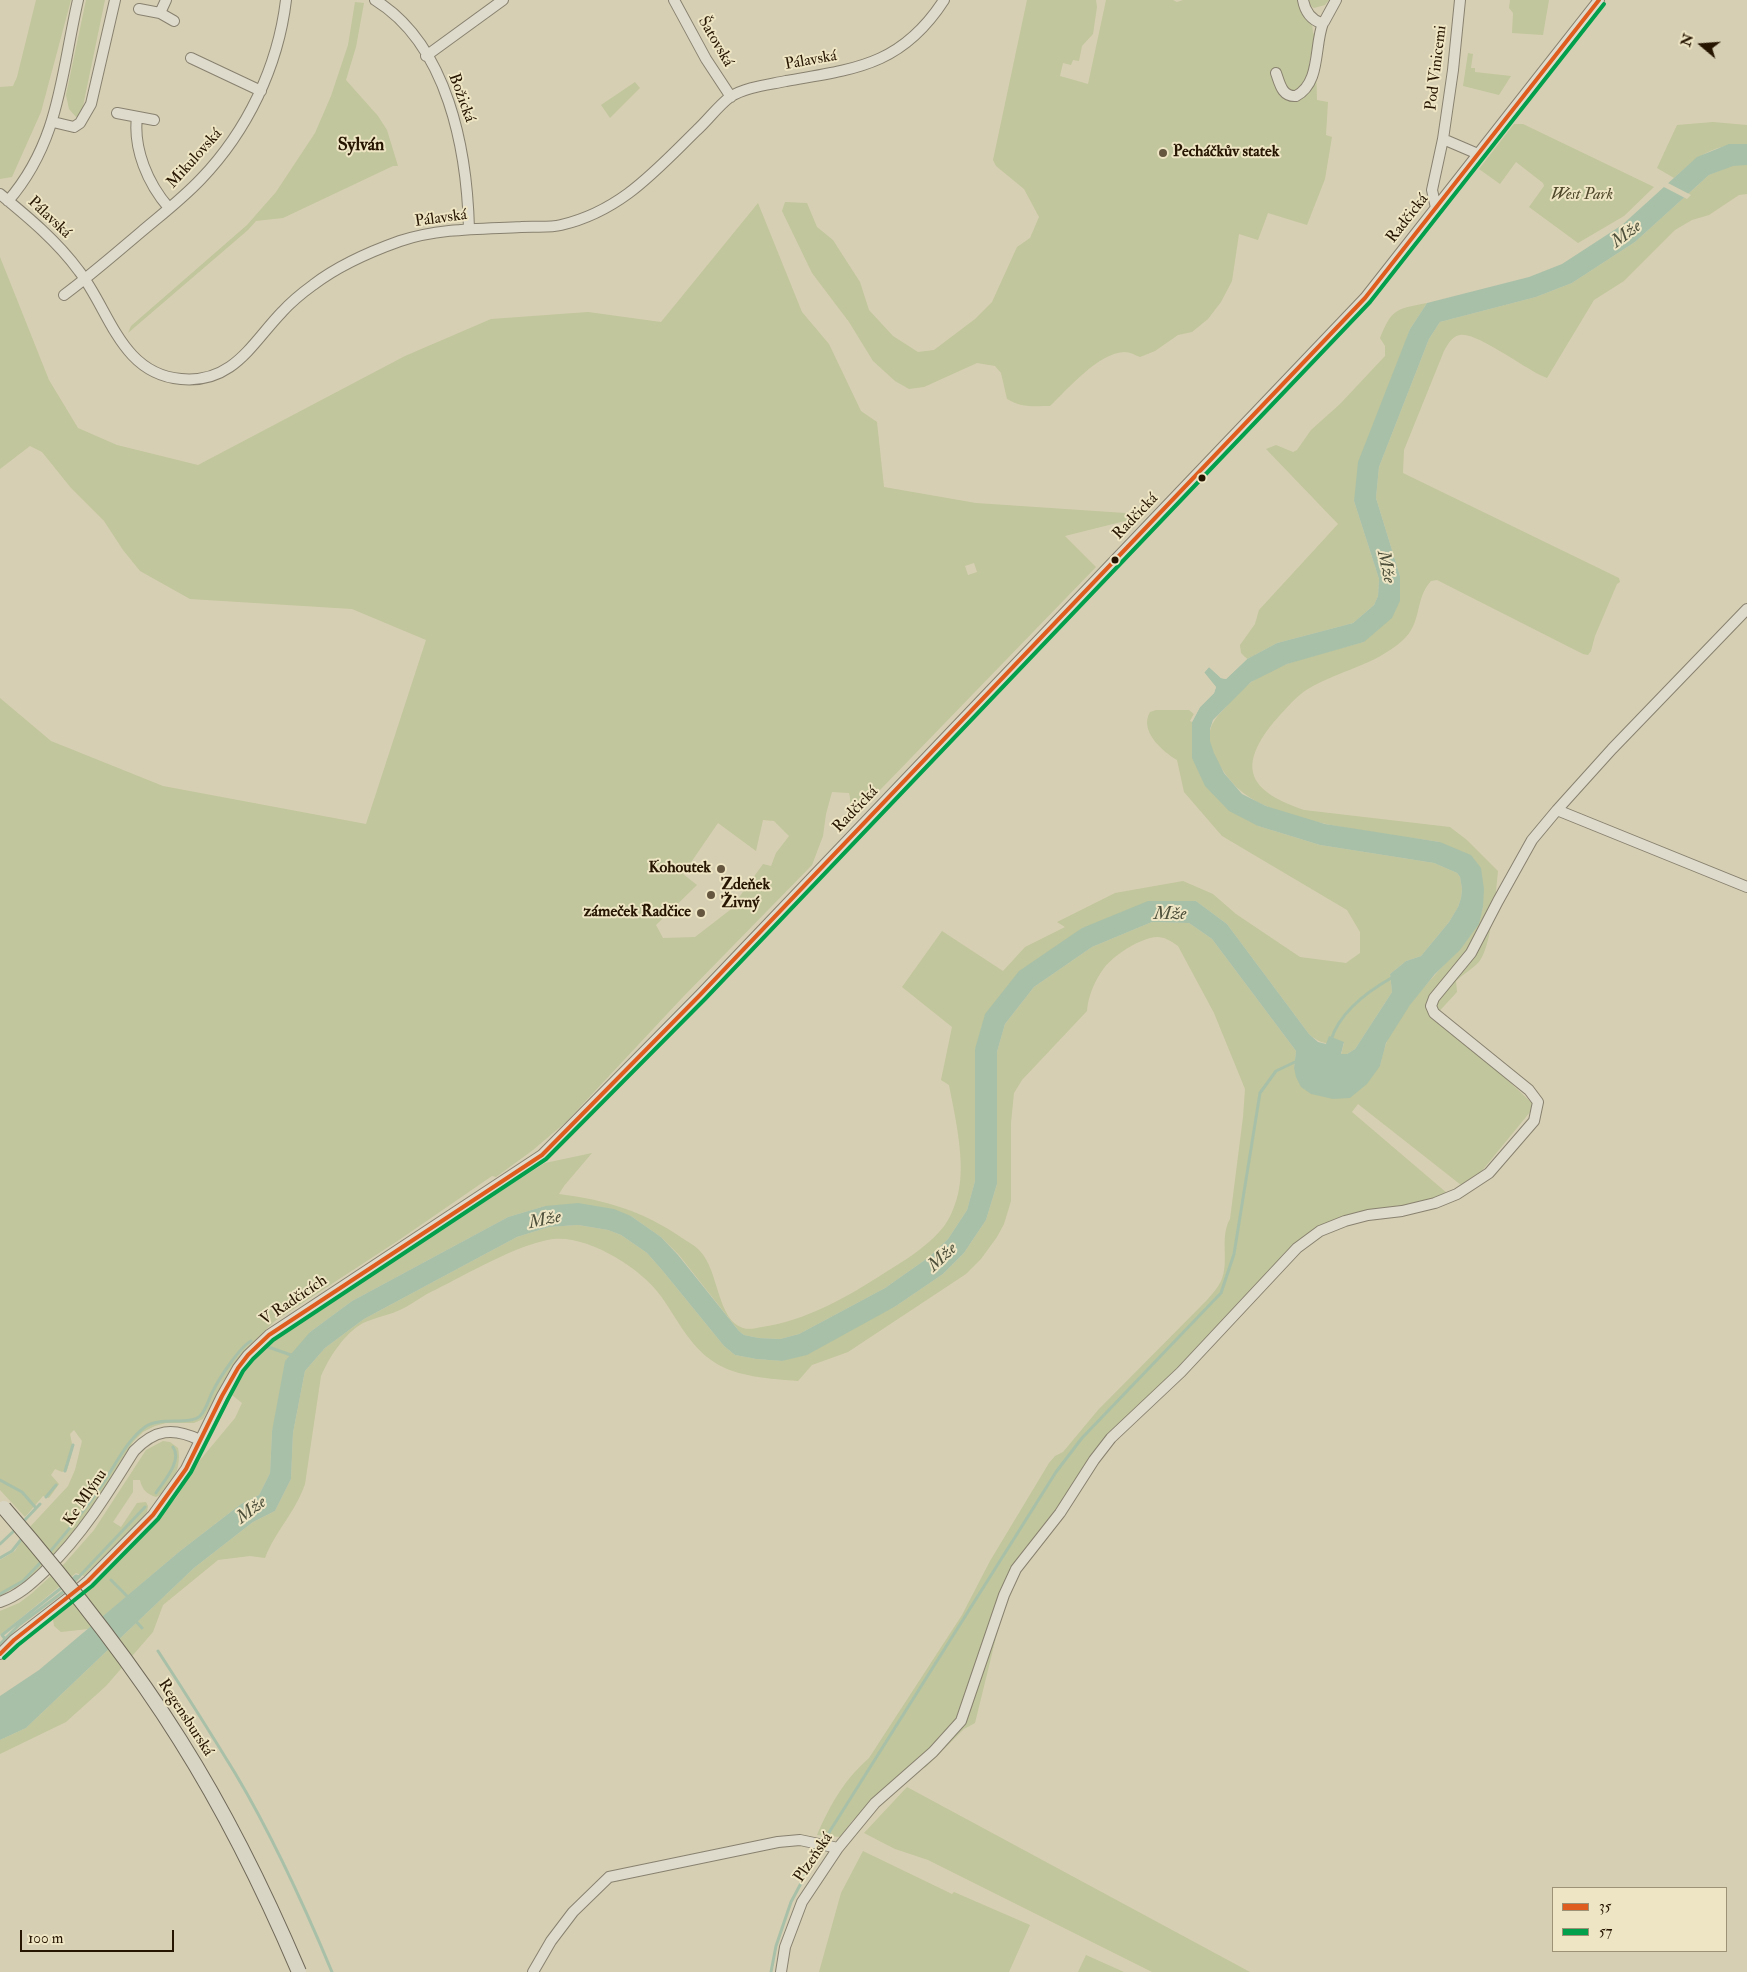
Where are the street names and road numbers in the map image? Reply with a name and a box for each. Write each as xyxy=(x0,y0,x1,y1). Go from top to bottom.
street label: Šatovská xyxy=(693,14,737,70)
street label: Pod Vinicemi xyxy=(1422,24,1452,112)
street label: Pálavská xyxy=(784,47,838,75)
street label: Božická xyxy=(443,71,479,125)
street label: Mikulovská xyxy=(163,125,227,193)
street label: Radčická xyxy=(1383,191,1433,247)
street label: Pálavská xyxy=(23,193,75,243)
street label: Pálavská xyxy=(414,206,468,232)
street label: Radčická xyxy=(1109,490,1163,544)
street label: Radčická xyxy=(829,783,883,837)
street label: V Radčicích xyxy=(257,1272,331,1330)
street label: Ke Mlýnu xyxy=(60,1466,112,1530)
street label: Regensburská xyxy=(153,1676,217,1760)
street label: Plzeňská xyxy=(790,1830,838,1886)

